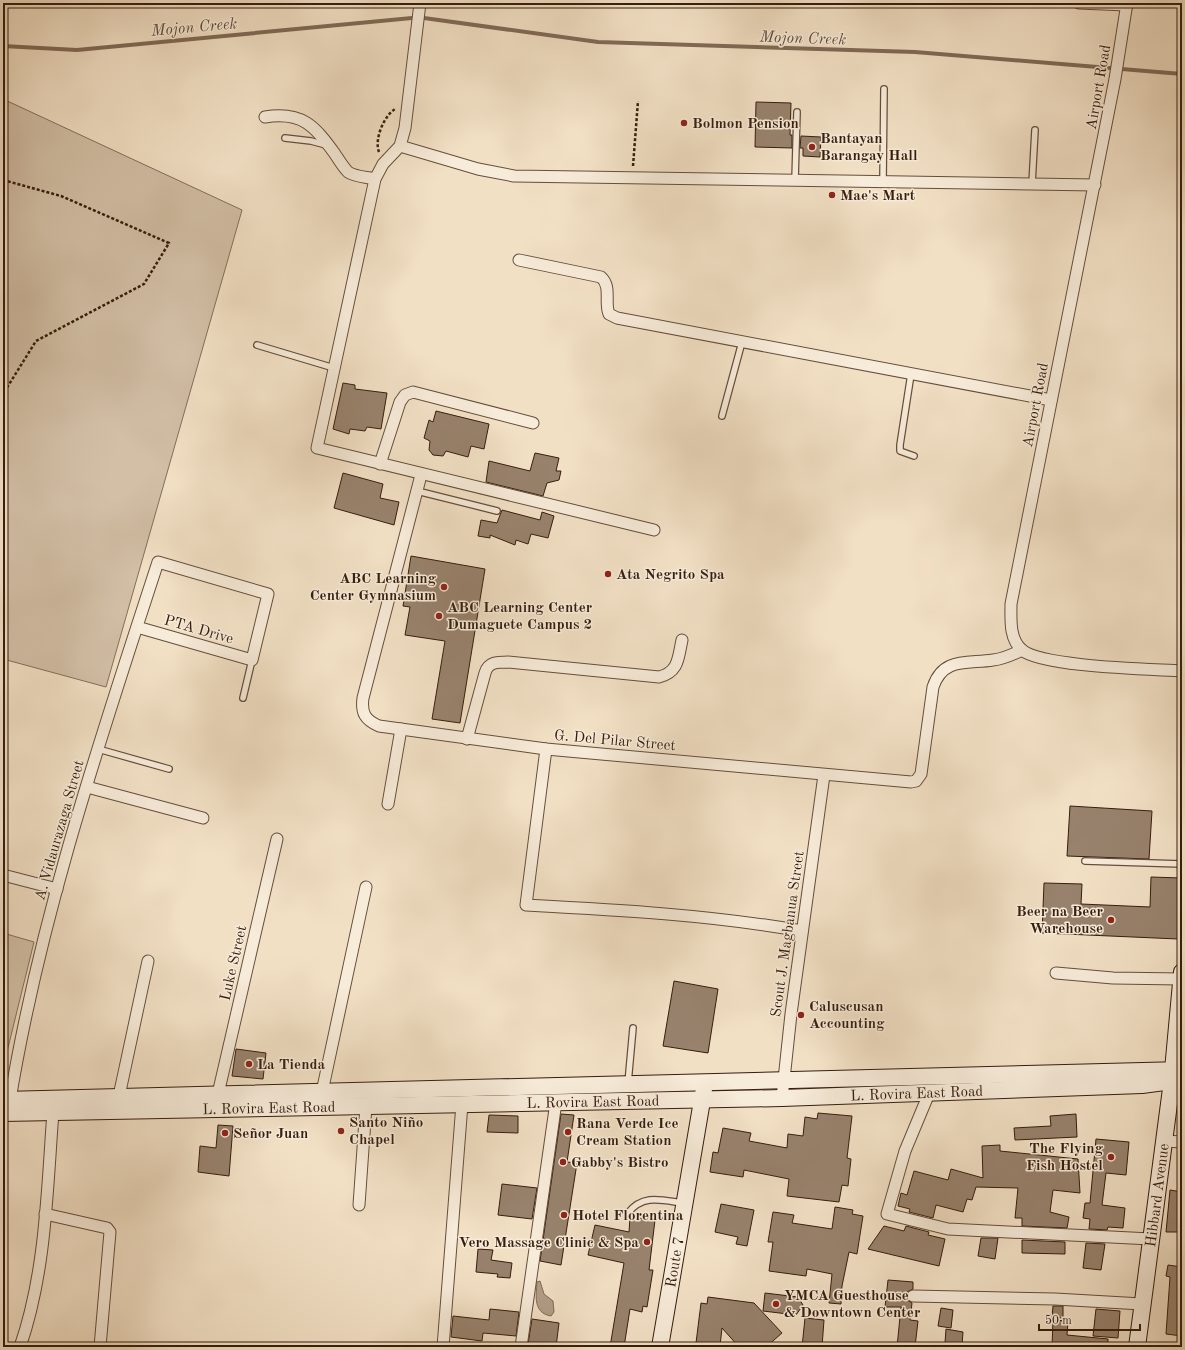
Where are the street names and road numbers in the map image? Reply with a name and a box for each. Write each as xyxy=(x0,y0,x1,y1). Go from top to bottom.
street label: Airport Road xyxy=(1085,43,1114,131)
street label: Airport Road xyxy=(1021,362,1052,449)
street label: PTA Drive xyxy=(162,613,235,648)
street label: G. Del Pilar Street xyxy=(554,729,676,754)
street label: A. Vidaurazaga Street xyxy=(33,759,88,902)
street label: Scout J. Magbanua Street xyxy=(769,850,808,1018)
street label: Luke Street xyxy=(219,924,250,1002)
street label: L. Rovira East Road xyxy=(850,1085,984,1105)
street label: L. Rovira East Road xyxy=(526,1094,660,1112)
street label: L. Rovira East Road xyxy=(202,1101,336,1118)
street label: Hibbard Avenue xyxy=(1144,1143,1173,1248)
street label: Route 7 xyxy=(664,1236,688,1289)

